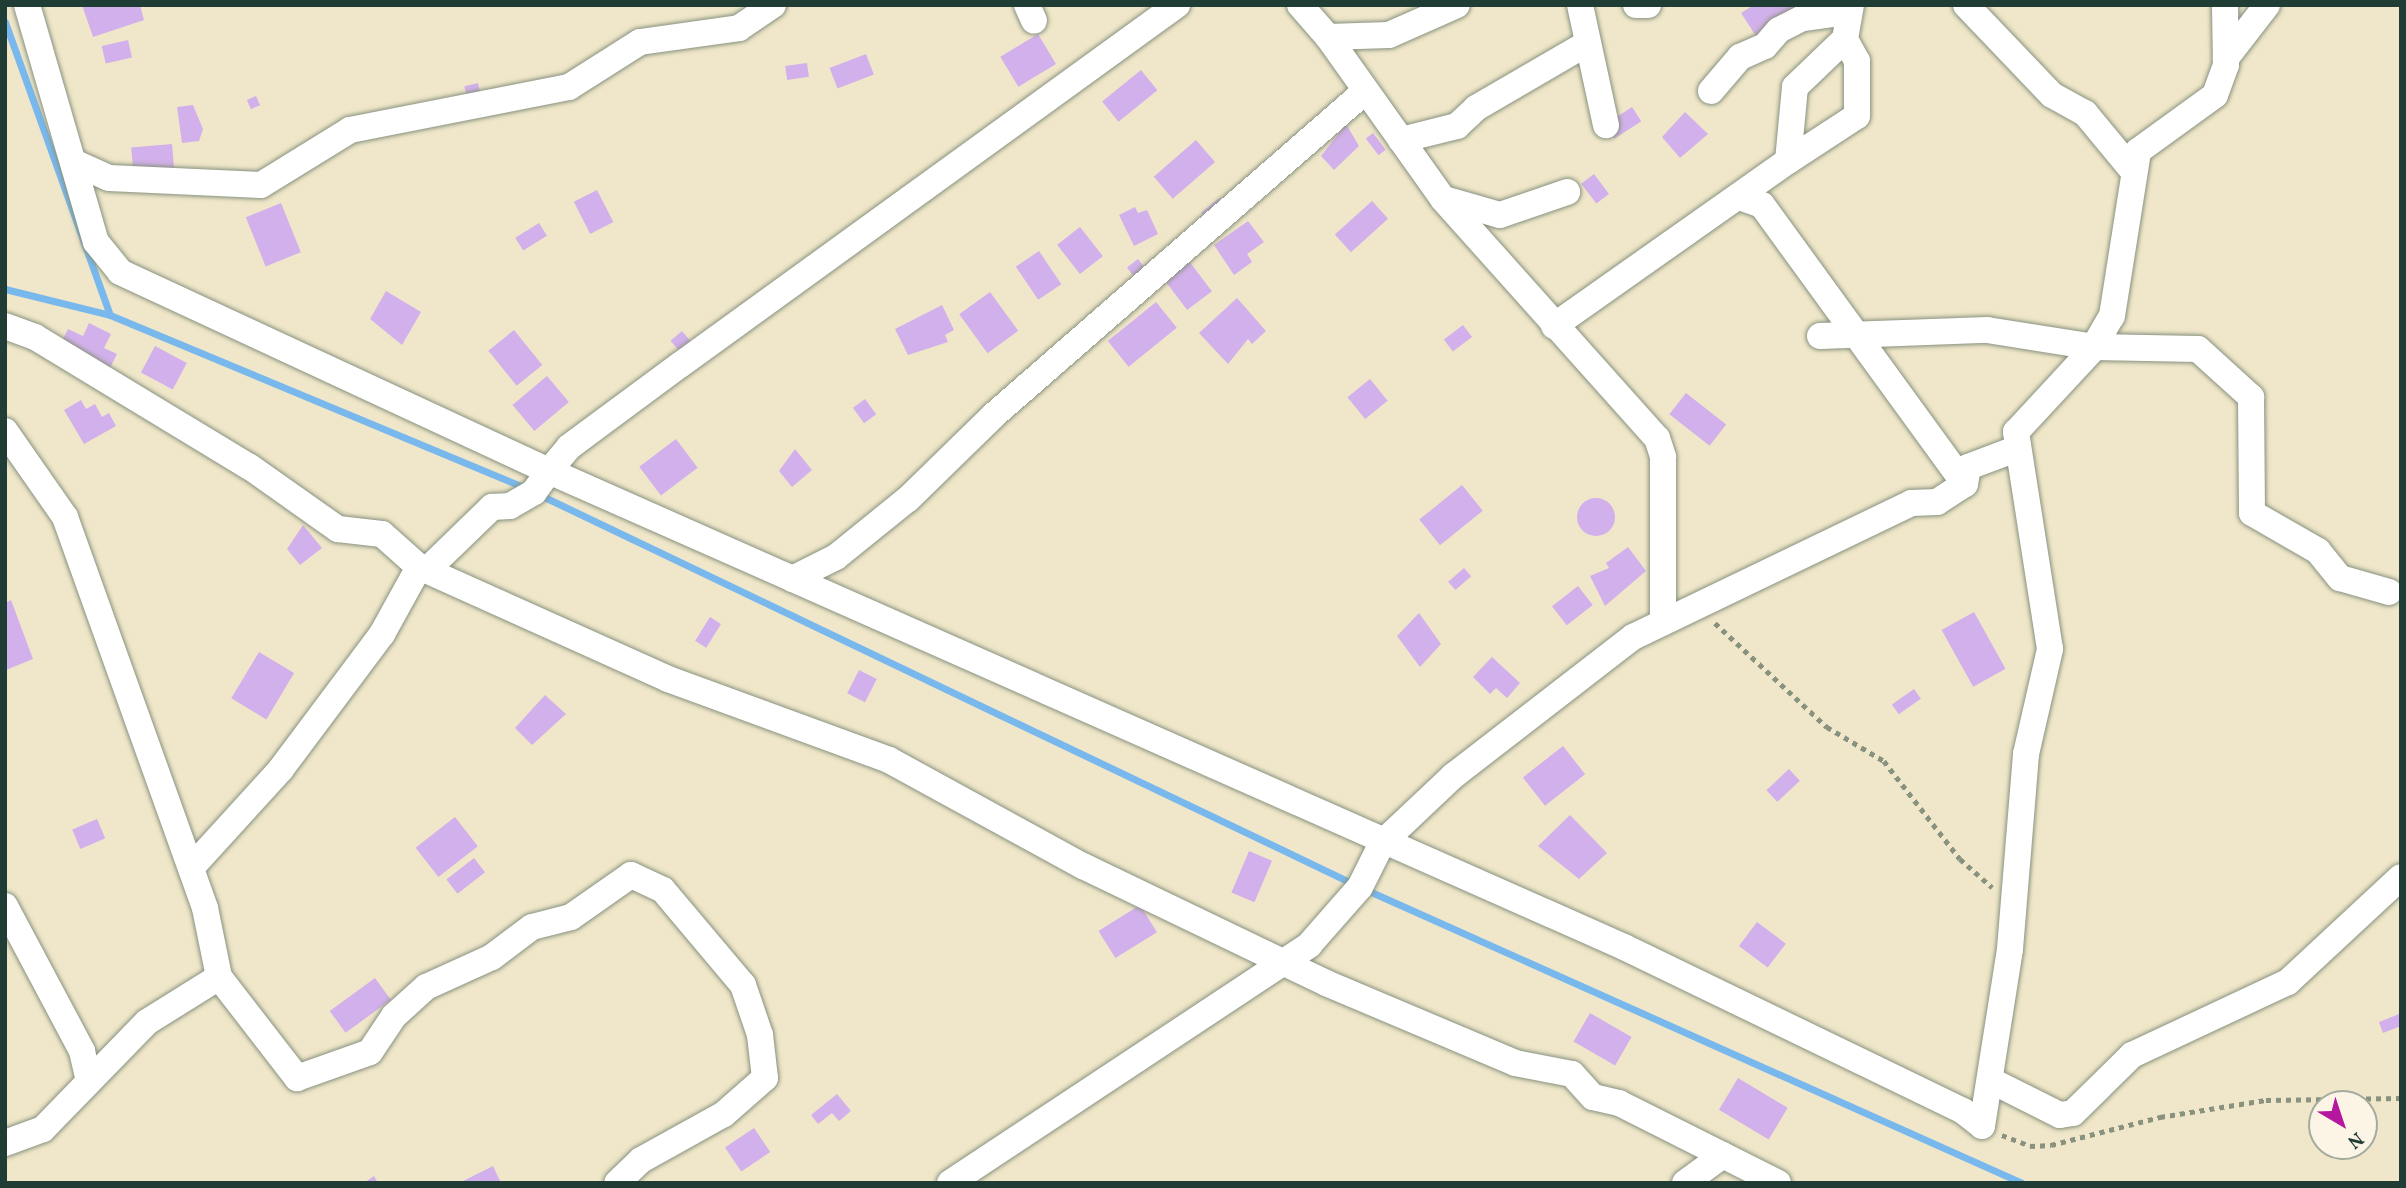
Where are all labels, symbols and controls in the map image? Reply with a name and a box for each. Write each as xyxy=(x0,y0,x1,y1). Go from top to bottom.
north arrow xyxy=(2308,1090,2378,1160)
text: N xyxy=(2341,1125,2369,1154)

